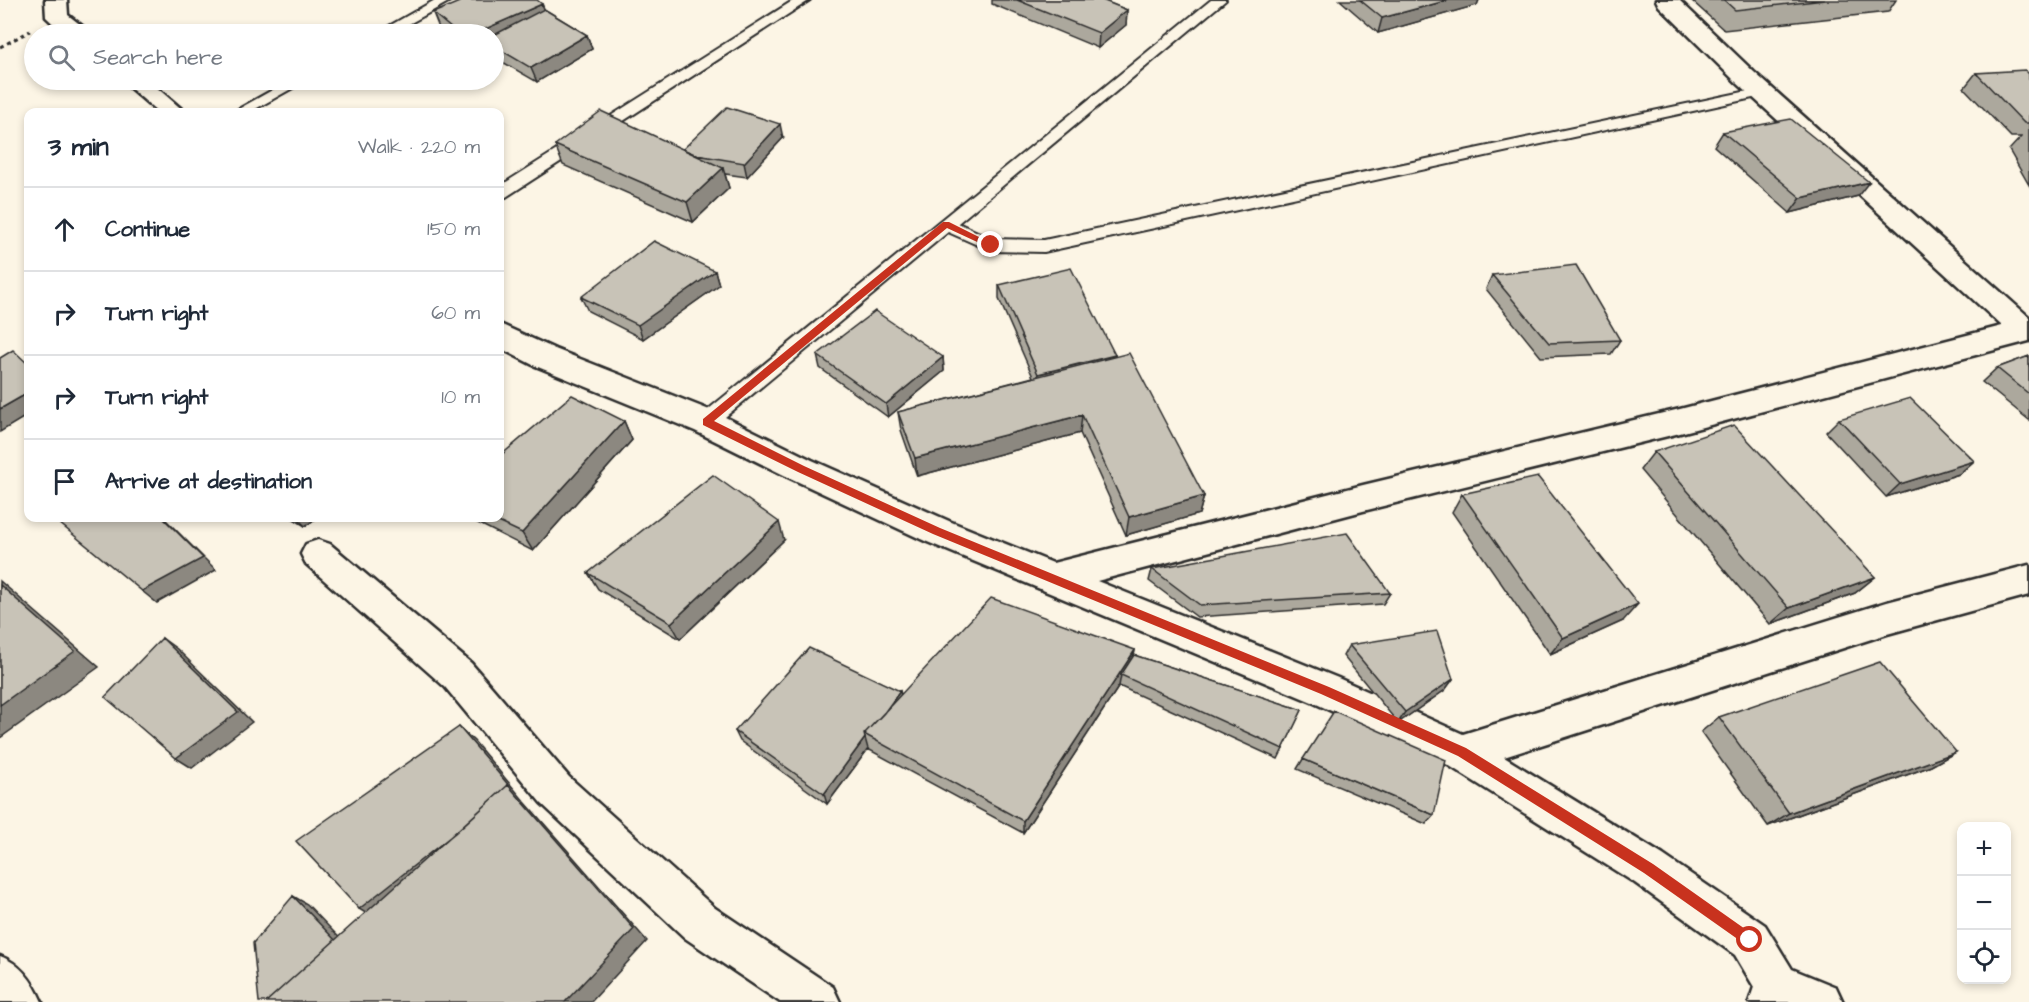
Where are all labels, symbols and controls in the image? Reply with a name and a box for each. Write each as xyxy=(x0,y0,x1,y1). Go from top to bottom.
search box xyxy=(24,24,504,90)
icon: search xyxy=(45,41,78,74)
text: Search here xyxy=(93,42,223,73)
text: 3 min xyxy=(48,129,109,165)
text: Walk · 220 m xyxy=(358,133,480,161)
icon: ahead xyxy=(48,213,81,246)
text: Continue xyxy=(105,214,190,245)
text: 150 m xyxy=(427,215,480,243)
route end xyxy=(977,231,1003,257)
icon: right xyxy=(48,297,81,330)
text: Turn right xyxy=(105,298,208,329)
text: 60 m xyxy=(431,299,480,327)
icon: right xyxy=(48,381,81,414)
text: Turn right xyxy=(105,382,208,413)
text: 10 m xyxy=(441,383,480,411)
icon: arrive xyxy=(48,465,81,498)
text: Arrive at destination xyxy=(105,466,312,497)
map controls xyxy=(1957,822,2011,984)
button: + xyxy=(1957,822,2011,876)
button: − xyxy=(1957,876,2011,930)
route start xyxy=(1736,926,1762,952)
button: locate xyxy=(1957,930,2011,984)

